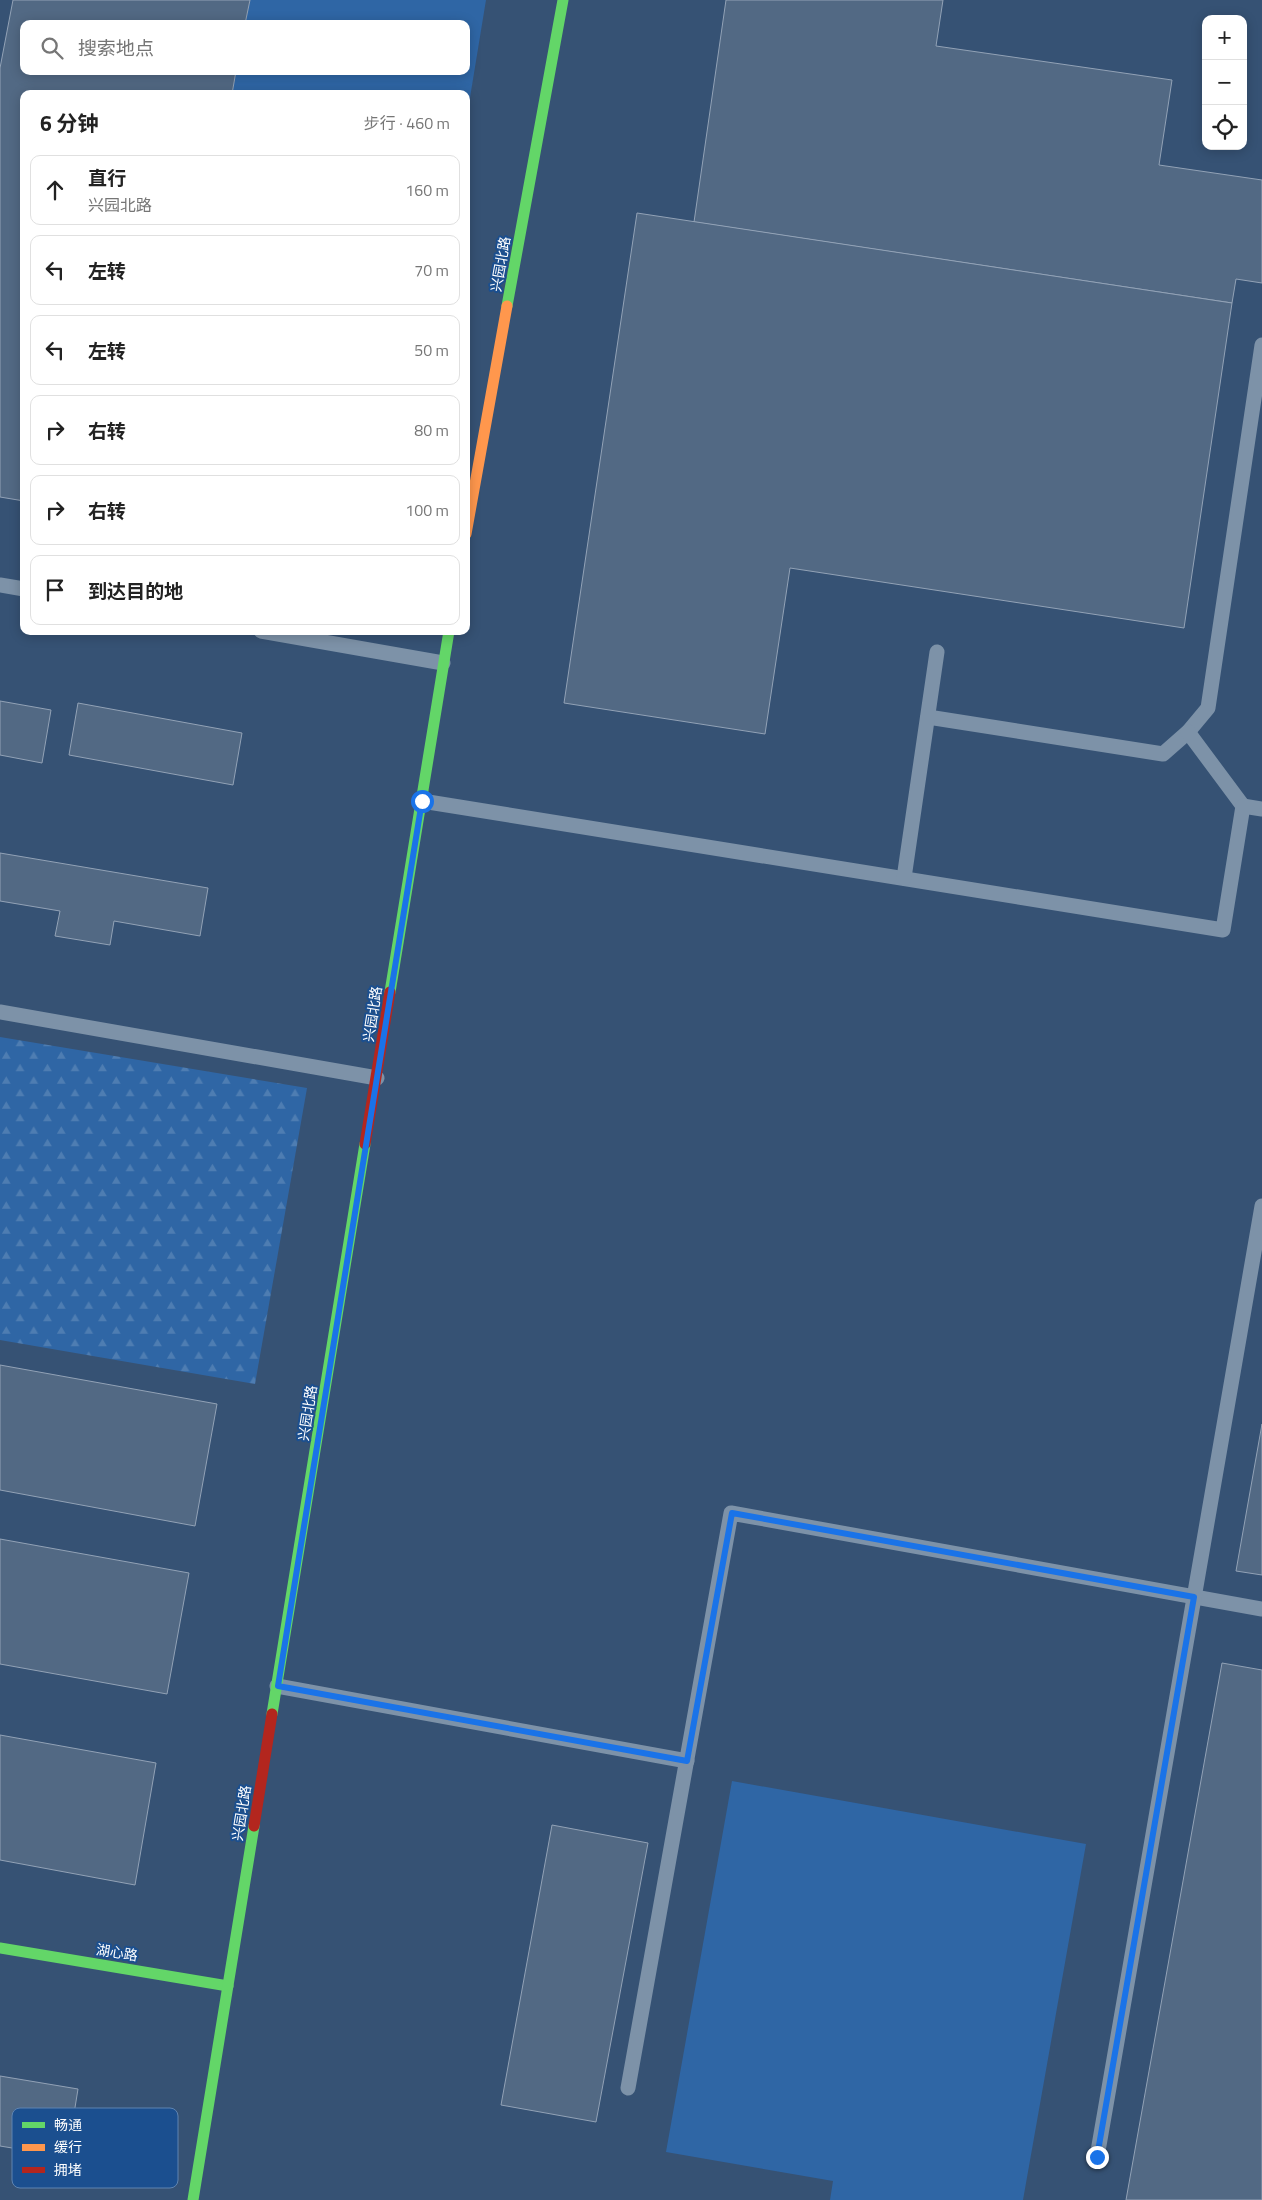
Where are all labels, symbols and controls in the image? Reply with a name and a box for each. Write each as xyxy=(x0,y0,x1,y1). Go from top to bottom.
map controls xyxy=(1202,15,1247,150)
button: + xyxy=(1202,15,1247,60)
search box xyxy=(20,20,470,75)
text: 搜索地点 xyxy=(78,33,154,62)
icon: search xyxy=(38,34,66,62)
button: − xyxy=(1202,60,1247,105)
button: locate xyxy=(1202,105,1247,150)
text: 6 分钟 xyxy=(40,107,98,139)
text: 步行 · 460 m xyxy=(364,111,450,135)
text: 直行 xyxy=(88,163,126,192)
icon: ahead xyxy=(41,176,69,204)
text: 160 m xyxy=(405,178,449,202)
text: 兴园北路 xyxy=(88,193,152,217)
street label: 兴园北路 xyxy=(485,235,515,293)
icon: left xyxy=(41,256,69,284)
text: 左转 xyxy=(88,256,126,285)
text: 70 m xyxy=(414,258,449,282)
icon: left xyxy=(41,336,69,364)
text: 左转 xyxy=(88,336,126,365)
text: 50 m xyxy=(414,338,449,362)
icon: right xyxy=(41,416,69,444)
text: 右转 xyxy=(88,416,126,445)
text: 80 m xyxy=(414,418,449,442)
icon: right xyxy=(41,496,69,524)
text: 右转 xyxy=(88,496,126,525)
text: 100 m xyxy=(405,498,449,522)
icon: arrive xyxy=(41,576,69,604)
text: 到达目的地 xyxy=(88,576,183,605)
route start xyxy=(411,790,434,813)
street label: 兴园北路 xyxy=(357,985,387,1043)
street label: 兴园北路 xyxy=(292,1384,322,1442)
street label: 兴园北路 xyxy=(226,1784,256,1842)
street label: 湖心路 xyxy=(95,1938,139,1966)
legend xyxy=(12,2108,178,2188)
text: 畅通 xyxy=(54,2114,82,2135)
text: 缓行 xyxy=(54,2136,82,2157)
route end xyxy=(1086,2146,1109,2169)
text: 拥堵 xyxy=(54,2159,82,2180)

